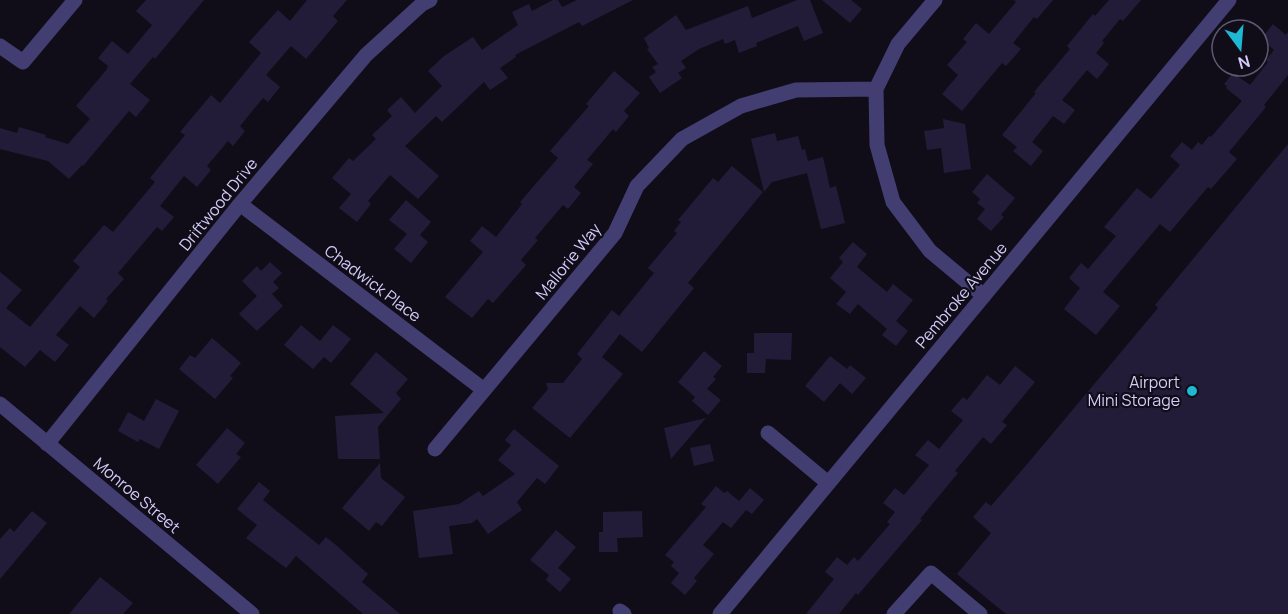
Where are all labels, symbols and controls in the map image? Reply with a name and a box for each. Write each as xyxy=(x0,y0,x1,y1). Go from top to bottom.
north arrow xyxy=(1210,18,1270,78)
text: N xyxy=(1236,50,1253,75)
street label: Driftwood Drive xyxy=(174,153,262,255)
street label: Mallorie Way xyxy=(530,218,606,304)
street label: Pembroke Avenue xyxy=(910,237,1012,353)
street label: Chadwick Place xyxy=(320,239,426,327)
place label: Airport Mini Storage xyxy=(1088,371,1180,411)
marker: Airport Mini Storage xyxy=(1185,384,1199,398)
street label: Monroe Street xyxy=(89,452,185,538)

